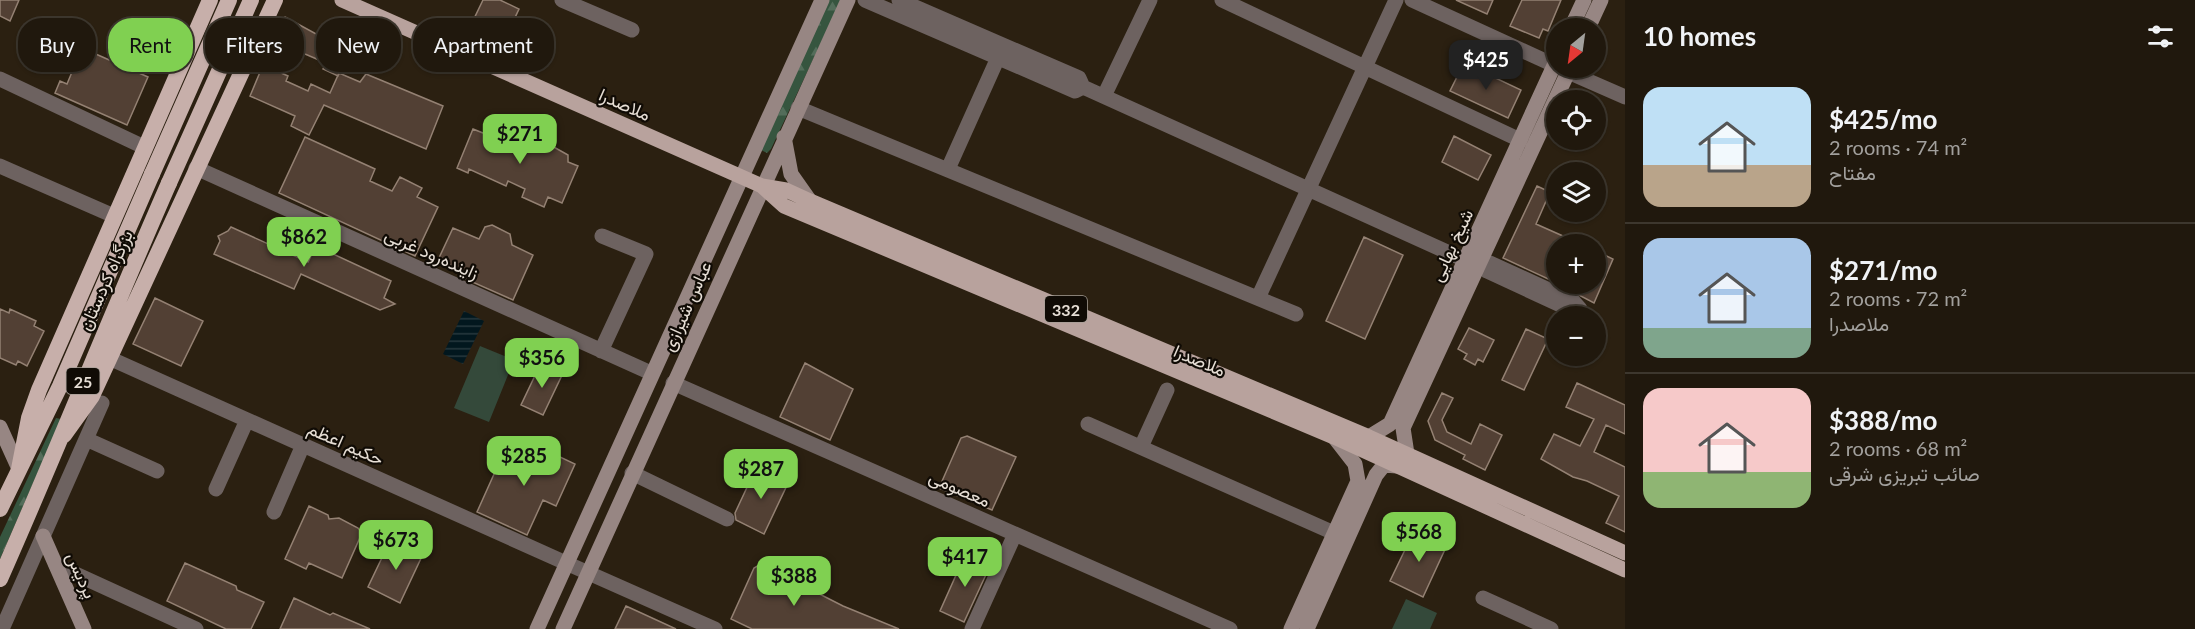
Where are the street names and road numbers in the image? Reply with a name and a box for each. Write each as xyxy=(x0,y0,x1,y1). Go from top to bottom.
street label: ملاصدرا xyxy=(595,83,654,126)
street label: شیخ بهایی xyxy=(1425,205,1479,286)
street label: زاینده‌رود غربی xyxy=(381,223,482,284)
street label: بزرگراه کردستان xyxy=(73,226,138,334)
street label: عباس شیرازی xyxy=(656,258,717,355)
road number: 332 xyxy=(1045,296,1087,322)
street label: ملاصدرا xyxy=(1170,339,1229,382)
road number: 25 xyxy=(66,368,100,394)
street label: حکیم اعظم xyxy=(304,416,387,471)
street label: معصومی xyxy=(925,465,994,512)
street label: پردیس xyxy=(60,548,102,602)

